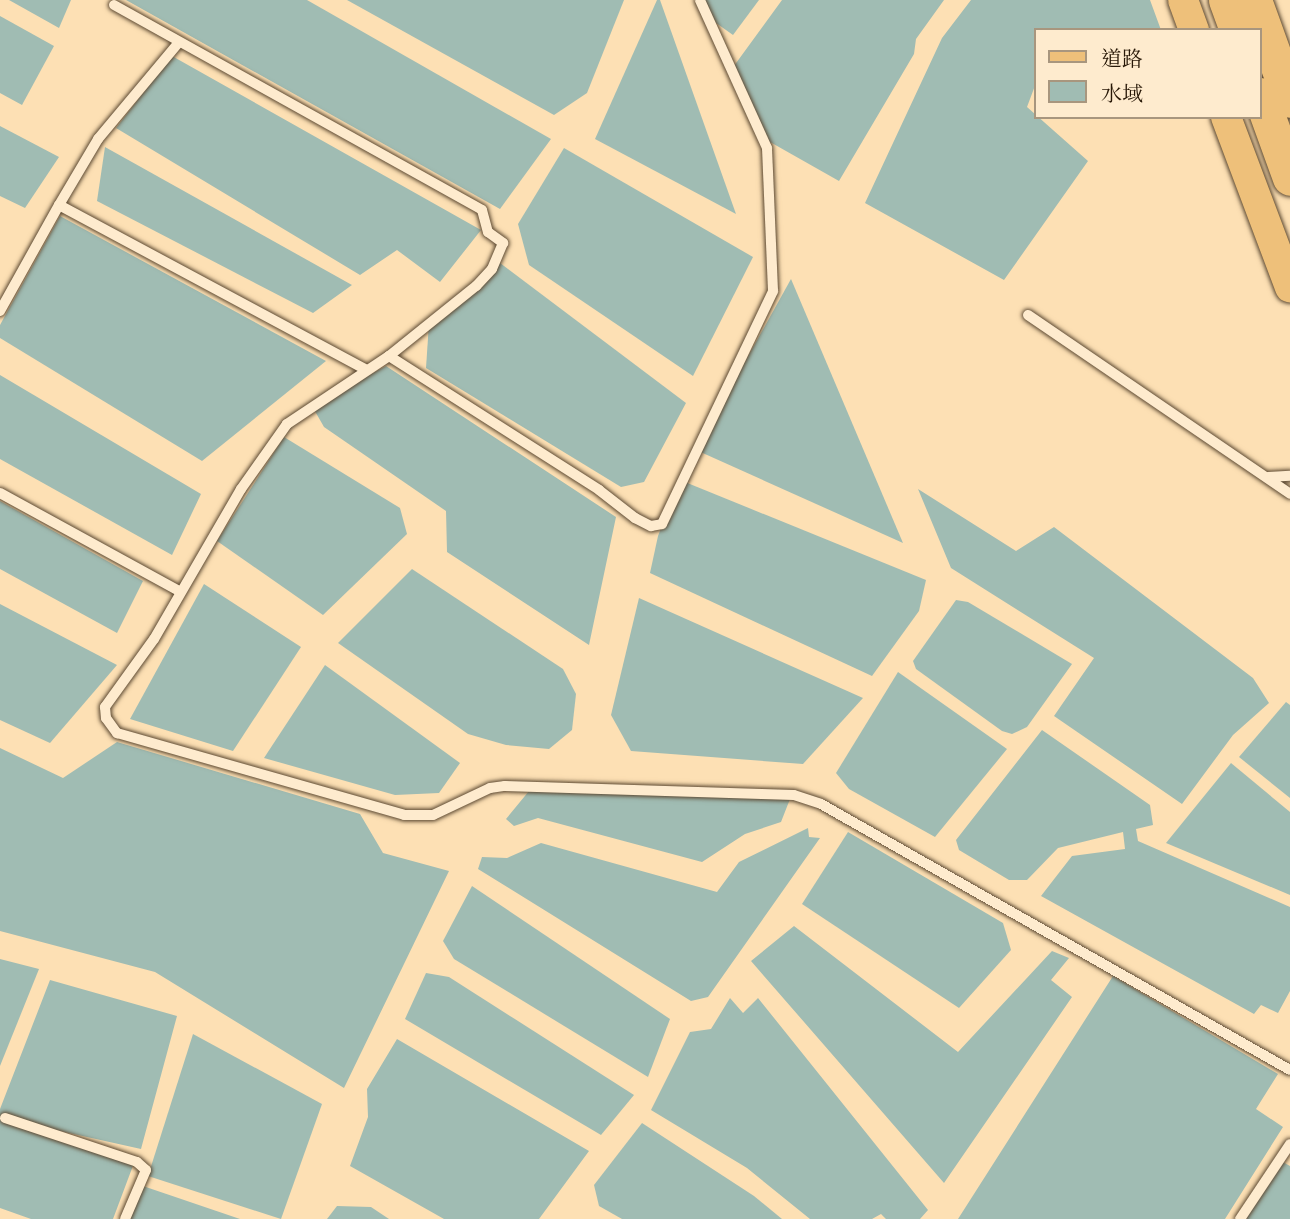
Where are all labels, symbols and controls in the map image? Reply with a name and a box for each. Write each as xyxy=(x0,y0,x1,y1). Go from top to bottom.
legend xyxy=(1034,28,1262,119)
text: 道路 xyxy=(1101,45,1143,72)
text: 水域 xyxy=(1101,80,1143,107)

